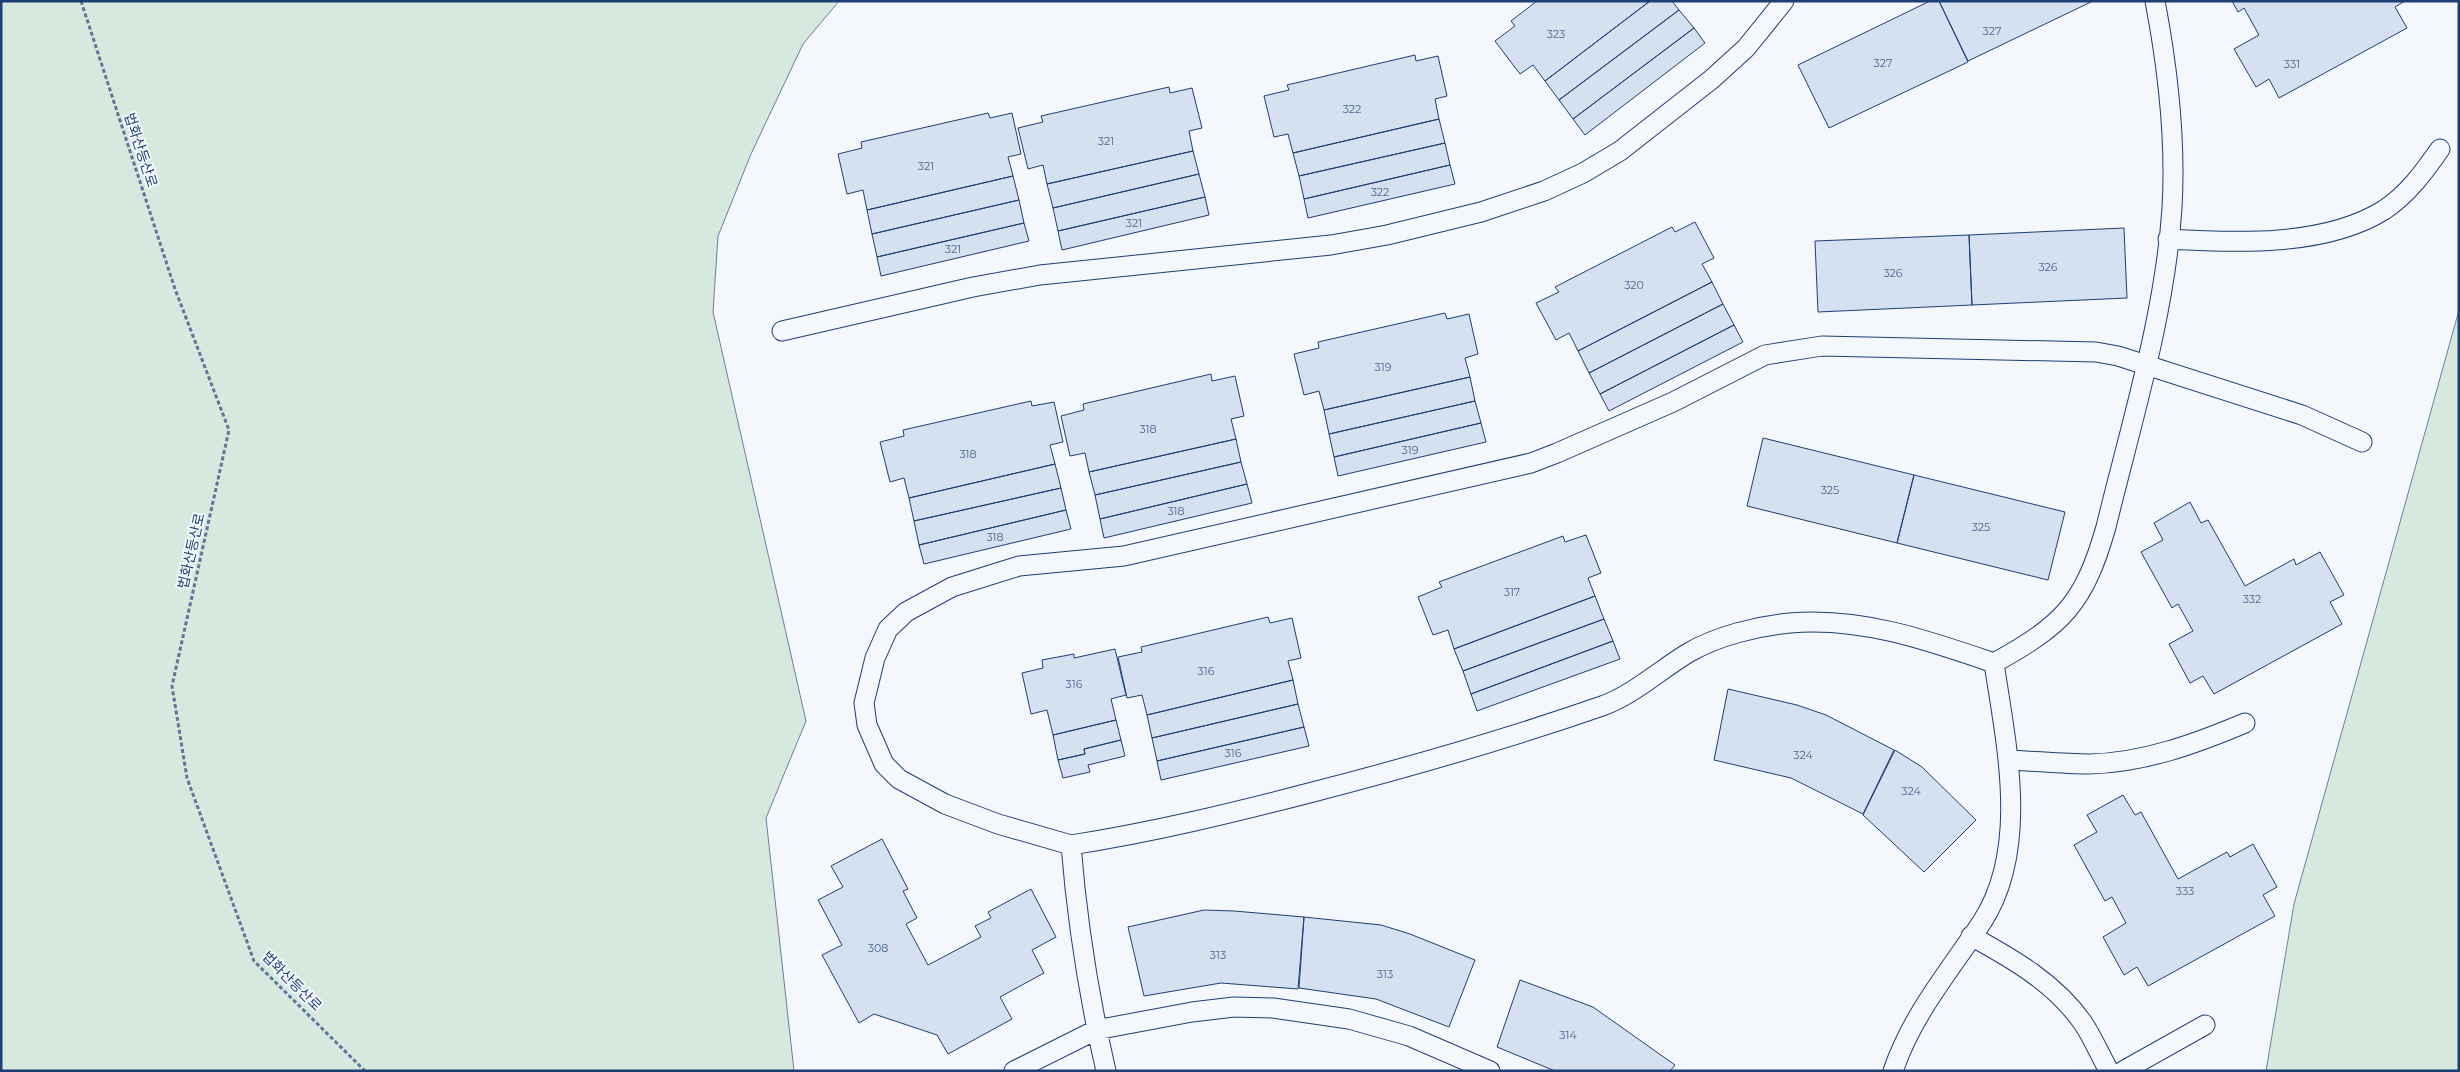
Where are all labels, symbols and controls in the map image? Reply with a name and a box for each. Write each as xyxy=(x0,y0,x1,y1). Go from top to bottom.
house number: 327 xyxy=(1983,24,2001,38)
house number: 323 xyxy=(1547,27,1565,41)
house number: 327 xyxy=(1874,56,1892,70)
house number: 331 xyxy=(2284,57,2300,71)
house number: 322 xyxy=(1343,102,1361,116)
street label: 법화산등산로 xyxy=(120,110,162,190)
house number: 321 xyxy=(1098,134,1114,148)
house number: 321 xyxy=(918,159,934,173)
house number: 322 xyxy=(1371,185,1389,199)
house number: 321 xyxy=(1126,216,1142,230)
house number: 321 xyxy=(945,242,961,256)
house number: 326 xyxy=(2038,260,2058,274)
house number: 326 xyxy=(1883,266,1903,280)
house number: 320 xyxy=(1624,278,1644,292)
house number: 319 xyxy=(1375,360,1392,374)
house number: 318 xyxy=(1139,422,1157,436)
house number: 319 xyxy=(1402,443,1419,457)
house number: 318 xyxy=(959,447,977,461)
house number: 325 xyxy=(1821,483,1839,497)
house number: 318 xyxy=(1167,504,1185,518)
street label: 법화산등산로 xyxy=(174,511,208,591)
house number: 325 xyxy=(1972,520,1990,534)
house number: 318 xyxy=(986,530,1004,544)
house number: 317 xyxy=(1504,585,1520,599)
house number: 332 xyxy=(2243,592,2261,606)
house number: 316 xyxy=(1198,664,1215,678)
house number: 316 xyxy=(1066,677,1083,691)
house number: 316 xyxy=(1225,746,1242,760)
house number: 324 xyxy=(1793,748,1813,762)
house number: 324 xyxy=(1901,784,1921,798)
house number: 333 xyxy=(2176,884,2194,898)
house number: 308 xyxy=(868,941,888,955)
street label: 법화산등산로 xyxy=(258,947,326,1015)
house number: 313 xyxy=(1210,948,1226,962)
house number: 313 xyxy=(1377,967,1393,981)
house number: 314 xyxy=(1559,1028,1577,1042)

